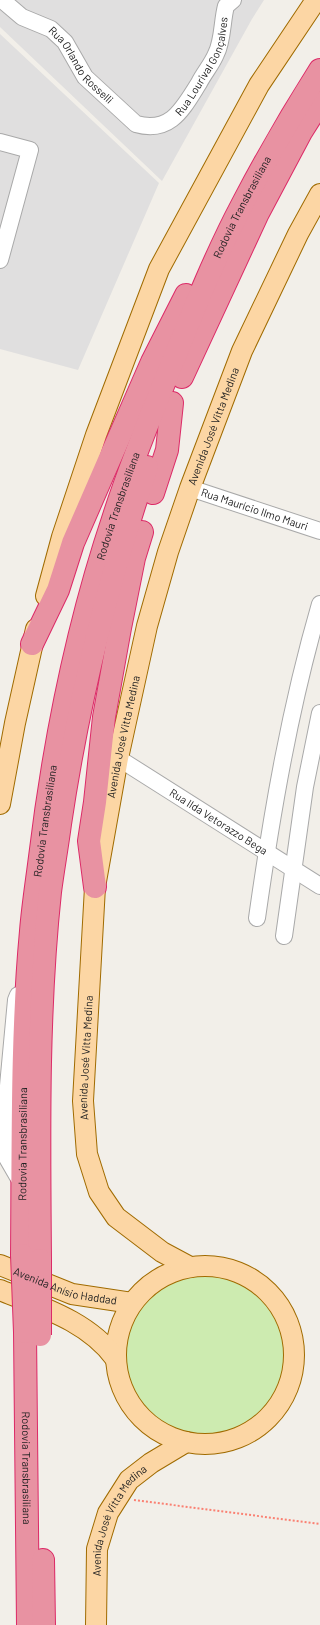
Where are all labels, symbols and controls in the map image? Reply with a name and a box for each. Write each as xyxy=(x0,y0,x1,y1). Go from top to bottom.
street label: Rua Lourival Gonçalves xyxy=(172,16,230,118)
street label: Rua Orlando Rosselli xyxy=(46,23,116,106)
street label: Rodovia Transbrasiliana xyxy=(210,153,273,260)
street label: Avenida José Vitta Medina xyxy=(185,365,241,487)
street label: Rodovia Transbrasiliana xyxy=(93,450,142,561)
street label: Rua Maurício Ilmo Mauri xyxy=(200,485,310,533)
street label: Avenida José Vitta Medina xyxy=(104,674,142,799)
street label: Rodovia Transbrasiliana xyxy=(30,764,59,878)
street label: Rua Ilda Vetorazzo Bega xyxy=(167,785,270,857)
street label: Avenida José Vitta Medina xyxy=(76,995,95,1121)
street label: Rodovia Transbrasiliana xyxy=(15,1087,29,1201)
street label: Avenida Anísio Haddad xyxy=(12,1264,118,1307)
street label: Rodovia Transbrasiliana xyxy=(20,1411,34,1525)
street label: Avenida José Vitta Medina xyxy=(90,1462,149,1577)

